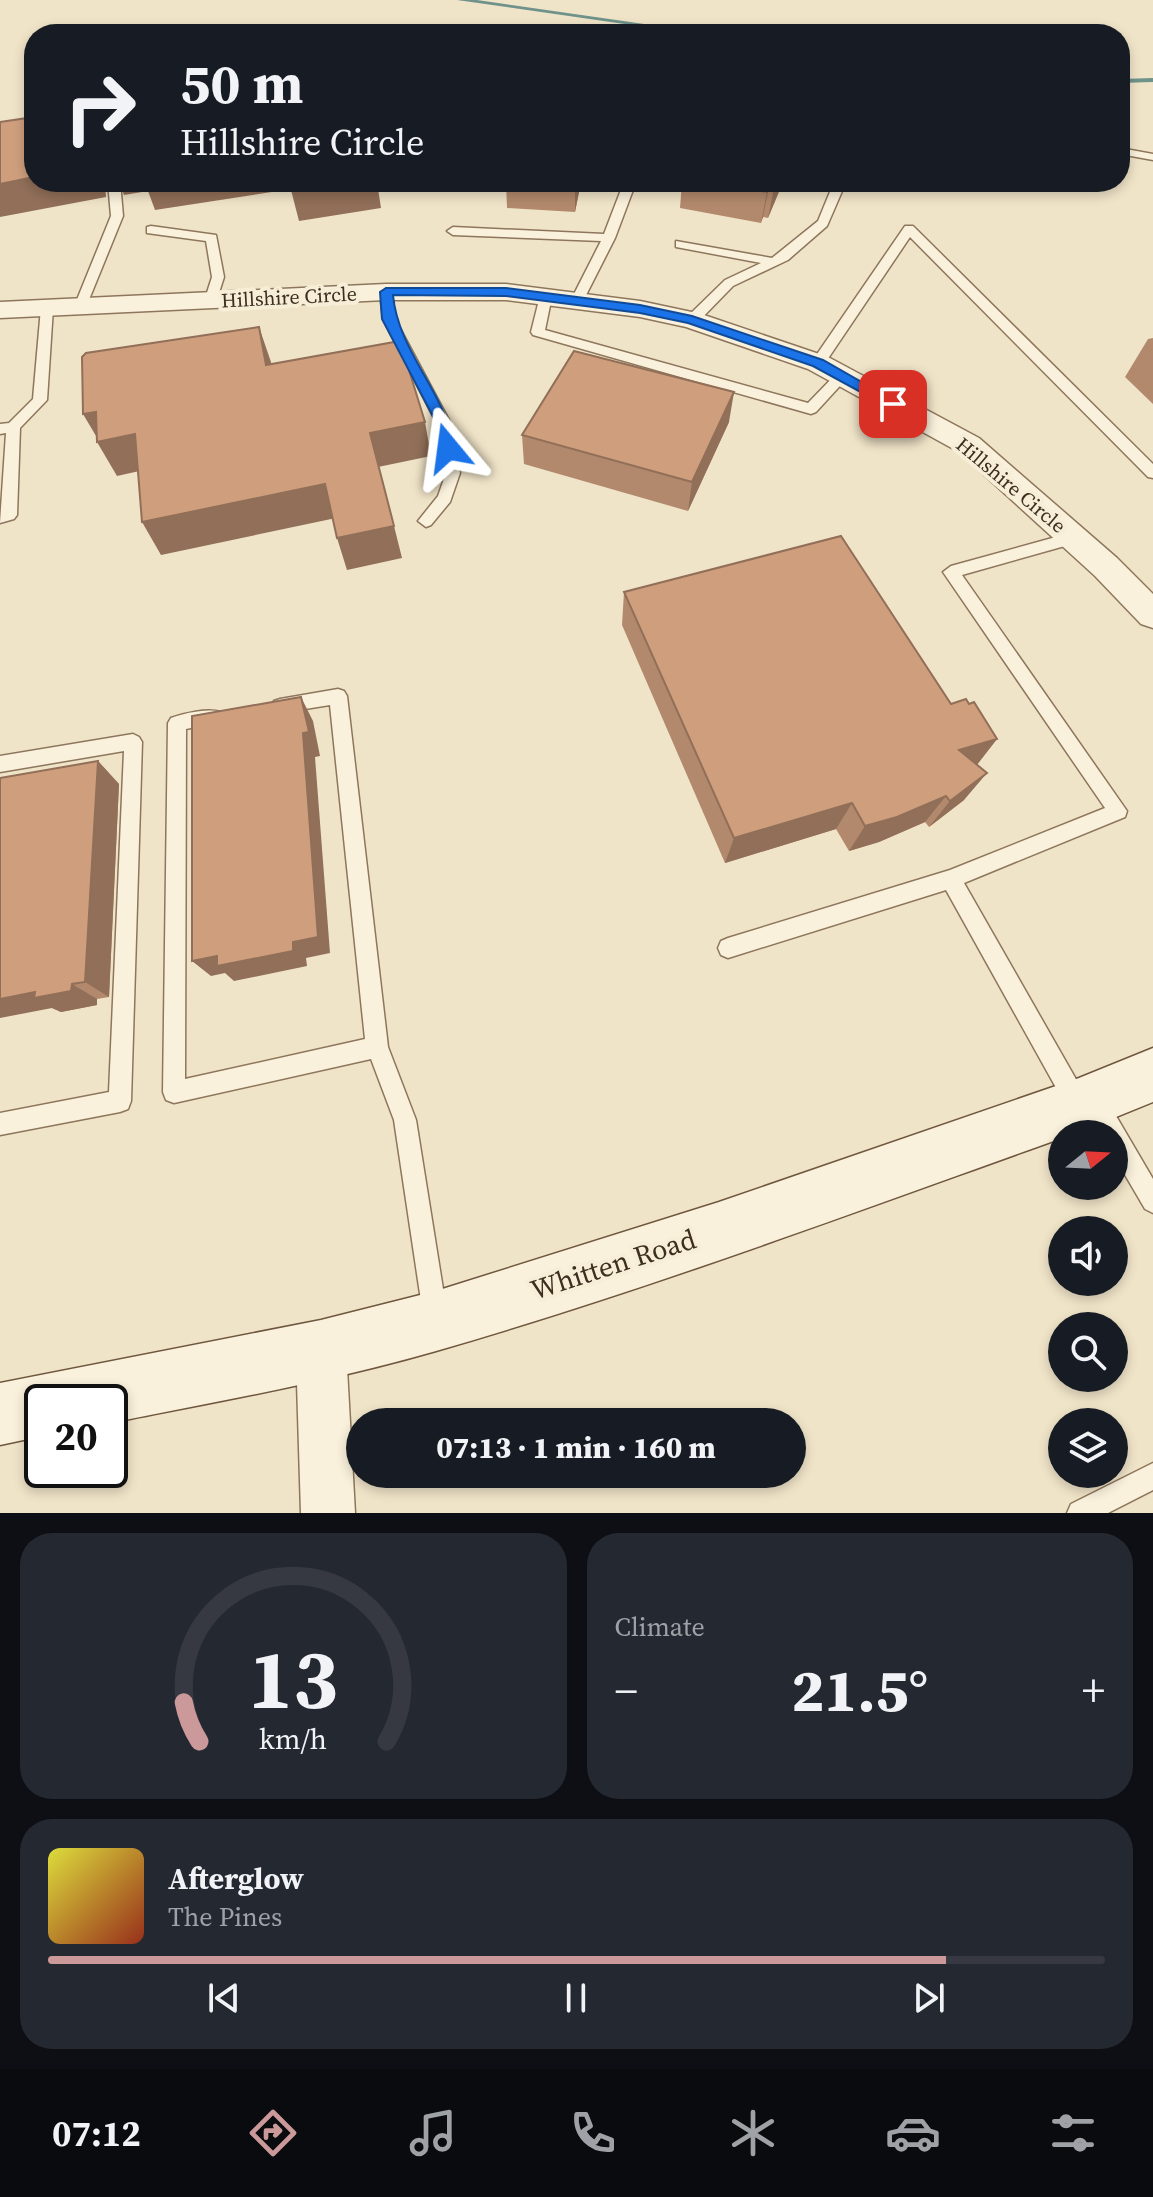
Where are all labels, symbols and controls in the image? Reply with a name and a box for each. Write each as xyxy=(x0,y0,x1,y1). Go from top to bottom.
text: 50 m xyxy=(180,45,303,122)
icon: right xyxy=(48,56,152,160)
text: Hillshire Circle xyxy=(180,118,424,167)
street label: Hillshire Circle xyxy=(220,279,358,315)
pin xyxy=(859,370,927,438)
icon: arrive xyxy=(871,382,915,426)
position arrow xyxy=(406,406,490,490)
street label: Hillshire Circle xyxy=(950,431,1072,539)
north arrow xyxy=(1048,1120,1128,1200)
map controls xyxy=(1048,1120,1128,1488)
button: sound xyxy=(1048,1216,1128,1296)
street label: Whitten Road xyxy=(525,1219,701,1309)
button: search xyxy=(1048,1312,1128,1392)
speed limit sign: 20 xyxy=(24,1384,128,1488)
button: layers xyxy=(1048,1408,1128,1488)
text: 07:13 · 1 min · 160 m xyxy=(436,1427,716,1468)
text: Climate xyxy=(615,1609,705,1645)
text: 13 xyxy=(248,1622,338,1736)
text: 21.5° xyxy=(791,1649,928,1731)
text: − xyxy=(615,1660,638,1721)
text: + xyxy=(1082,1660,1105,1721)
text: km/h xyxy=(259,1719,327,1759)
text: Afterglow xyxy=(168,1858,304,1899)
text: The Pines xyxy=(168,1899,282,1935)
icon: previous xyxy=(202,1976,246,2020)
icon: pause xyxy=(554,1976,598,2020)
icon: next xyxy=(907,1976,951,2020)
icon: directions xyxy=(245,2105,301,2161)
icon: music xyxy=(405,2105,461,2161)
icon: phone xyxy=(565,2105,621,2161)
icon: climate xyxy=(725,2105,781,2161)
icon: car xyxy=(885,2105,941,2161)
icon: filters xyxy=(1045,2105,1101,2161)
text: 07:12 xyxy=(52,2109,141,2158)

